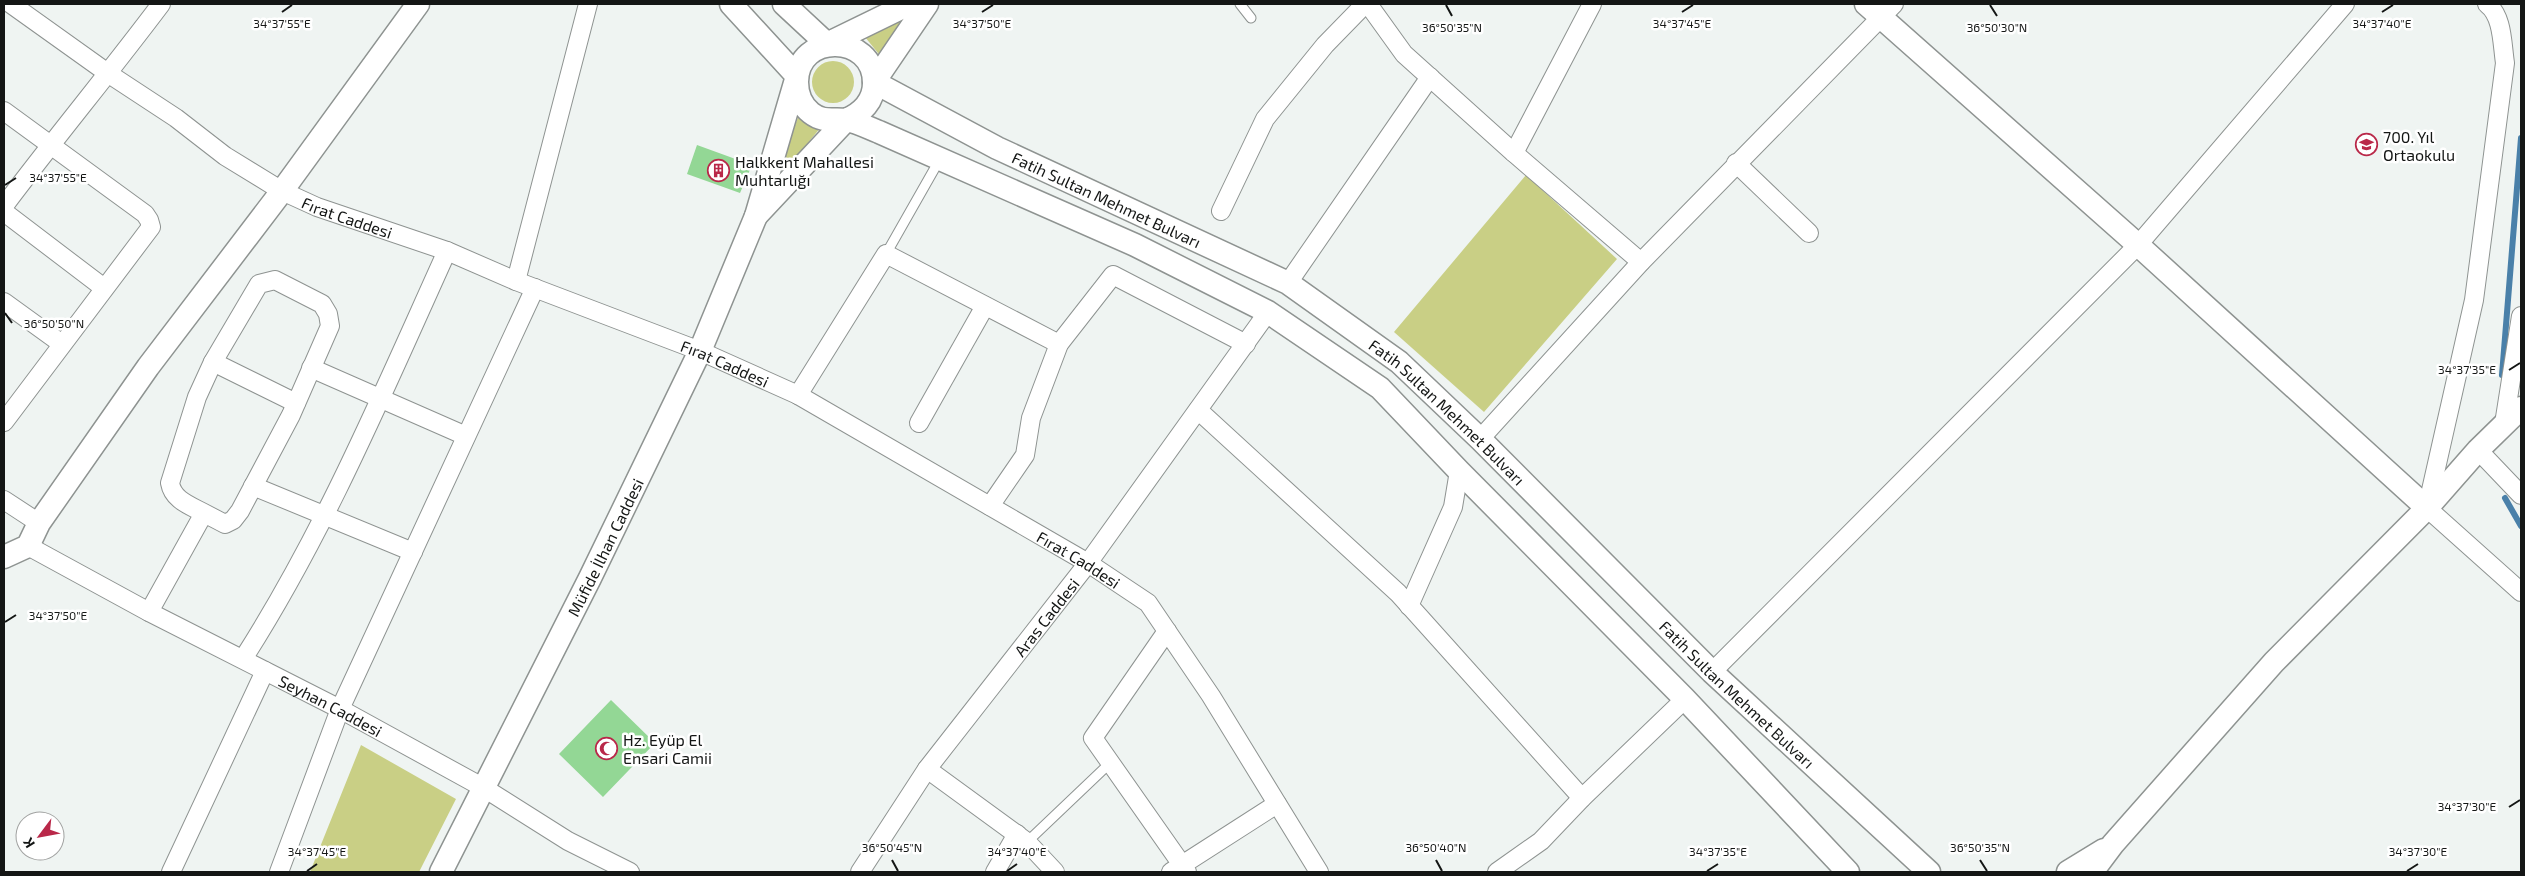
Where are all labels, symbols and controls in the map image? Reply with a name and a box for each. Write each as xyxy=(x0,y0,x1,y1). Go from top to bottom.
text: 34°37'55"E xyxy=(253,16,311,30)
text: 34°37'50"E xyxy=(953,16,1011,30)
text: 34°37'45"E xyxy=(1653,16,1711,30)
text: 34°37'40"E xyxy=(2352,16,2412,30)
text: 36°50'35"N xyxy=(1422,20,1482,34)
text: 36°50'30"N xyxy=(1967,20,2027,34)
place label: 700. Yıl Ortaokulu xyxy=(2383,127,2455,164)
school or university icon: 700. Yıl Ortaokulu xyxy=(2355,133,2379,157)
street label: Fatih Sultan Mehmet Bulvarı xyxy=(1009,147,1204,251)
place label: Halkkent Mahallesi Muhtarlığı xyxy=(735,152,874,189)
building icon: Halkkent Mahallesi Muhtarlığı xyxy=(707,158,731,182)
text: 34°37'55"E xyxy=(29,170,87,184)
street label: Fırat Caddesi xyxy=(299,192,395,241)
text: 36°50'50"N xyxy=(24,316,84,330)
street label: Fırat Caddesi xyxy=(678,335,772,390)
street label: Fatih Sultan Mehmet Bulvarı xyxy=(1366,335,1529,488)
text: 34°37'35"E xyxy=(2438,362,2496,376)
street label: Müfide İlhan Caddesi xyxy=(563,475,647,619)
street label: Fırat Caddesi xyxy=(1034,526,1124,592)
street label: Aras Caddesi xyxy=(1010,574,1082,660)
text: 34°37'50"E xyxy=(29,608,87,622)
street label: Fatih Sultan Mehmet Bulvarı xyxy=(1656,616,1819,771)
street label: Seyhan Caddesi xyxy=(276,670,386,740)
place label: Hz. Eyüp El Ensari Camii xyxy=(623,730,712,767)
mosque icon: Hz. Eyüp El Ensari Camii xyxy=(595,736,619,760)
text: 34°37'30"E xyxy=(2438,799,2497,813)
north arrow xyxy=(15,811,65,861)
text: K xyxy=(19,835,38,851)
text: 36°50'45"N xyxy=(862,840,922,854)
text: 36°50'40"N xyxy=(1405,840,1467,854)
text: 36°50'35"N xyxy=(1950,840,2010,854)
text: 34°37'45"E xyxy=(288,844,346,858)
text: 34°37'40"E xyxy=(987,844,1047,858)
text: 34°37'35"E xyxy=(1689,844,1747,858)
text: 34°37'30"E xyxy=(2389,844,2448,858)

